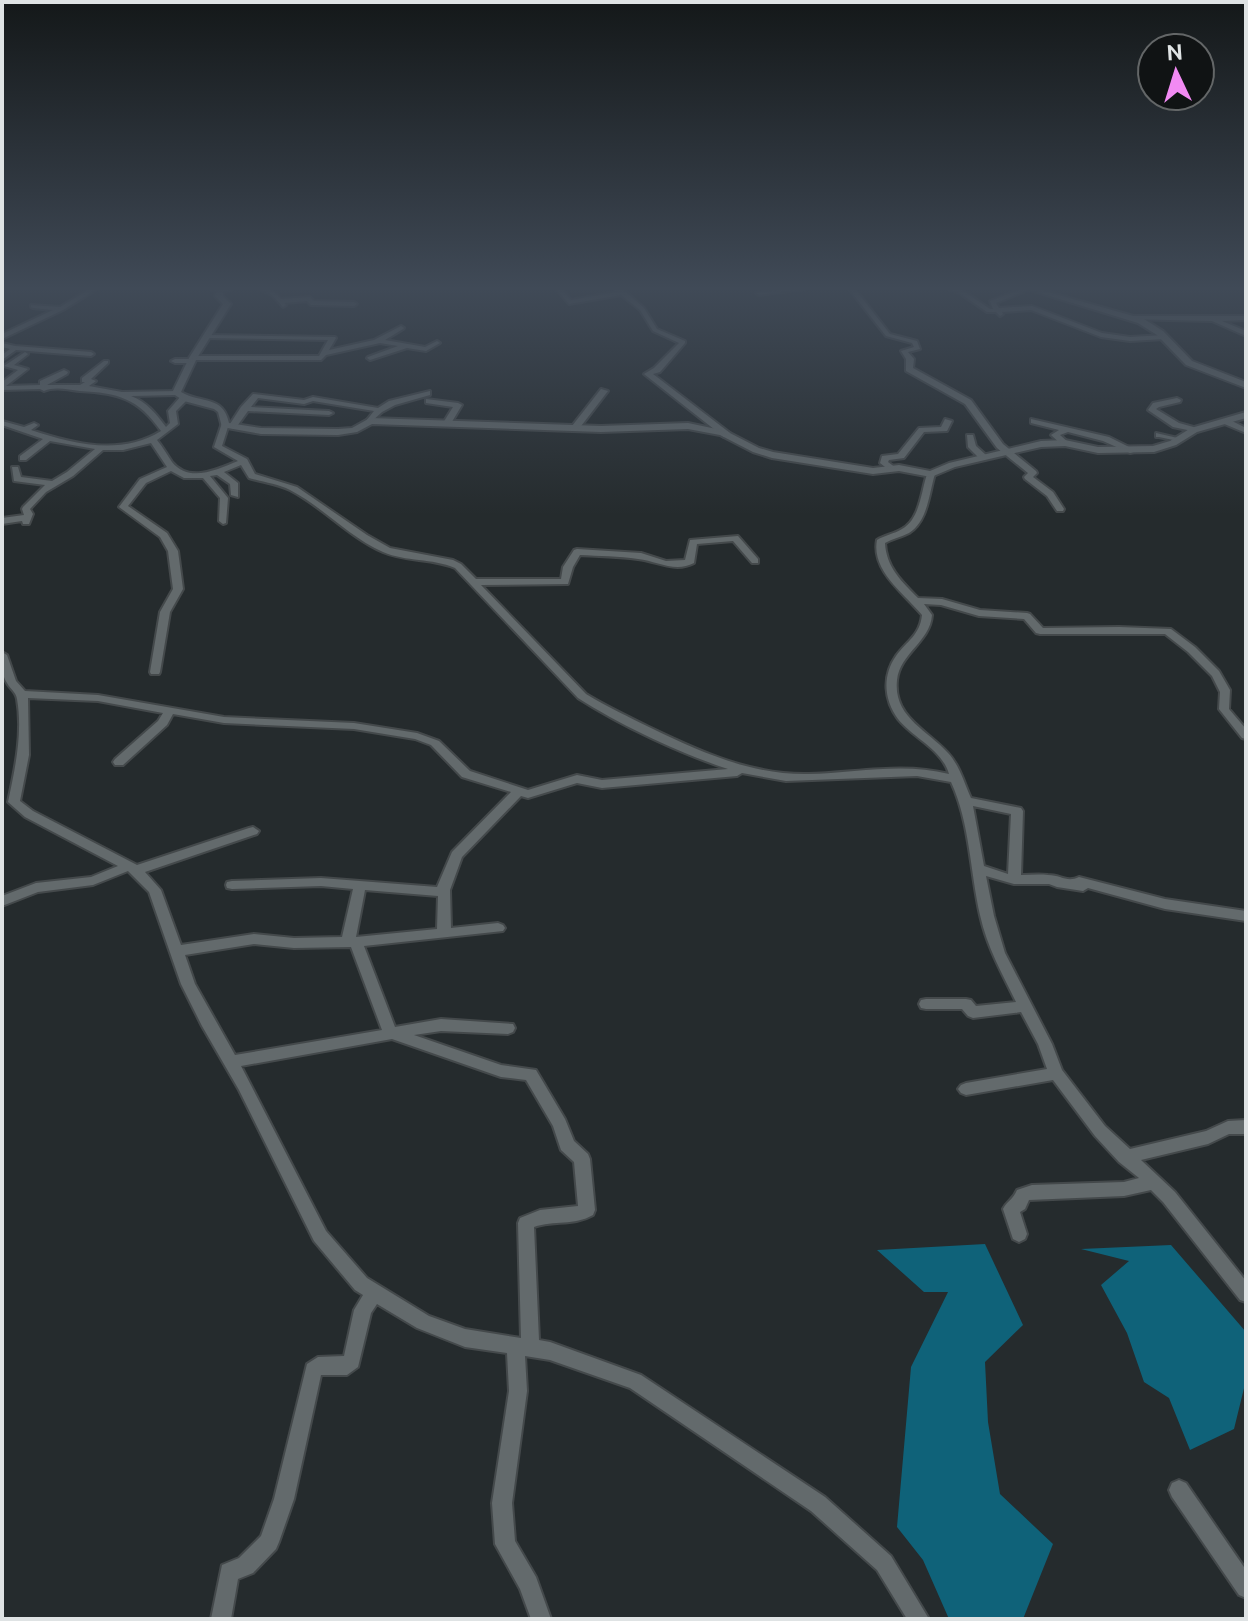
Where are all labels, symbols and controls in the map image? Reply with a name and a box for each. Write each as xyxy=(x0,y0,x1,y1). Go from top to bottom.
north arrow xyxy=(1136,32,1216,112)
text: N xyxy=(1166,39,1184,65)

